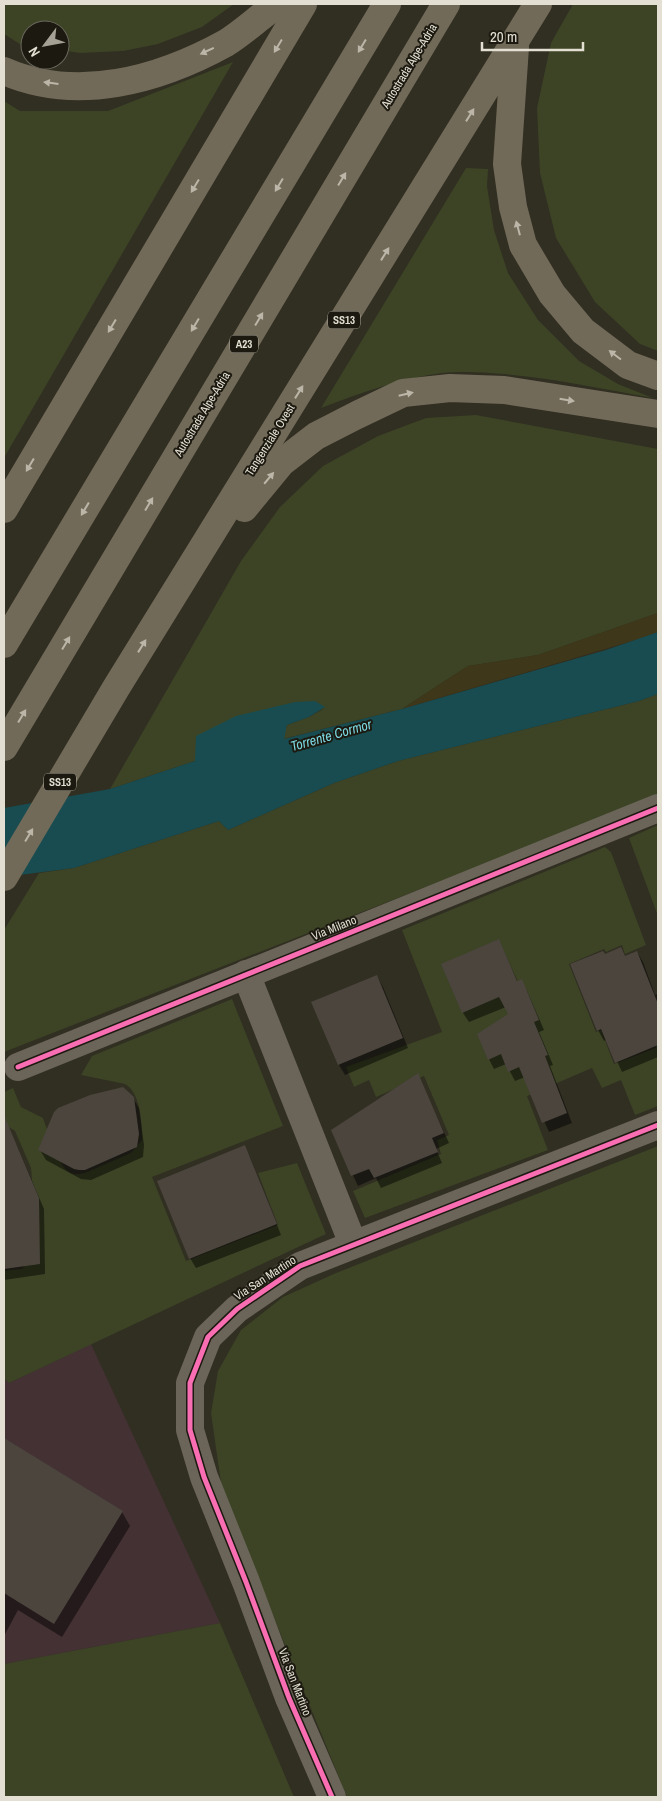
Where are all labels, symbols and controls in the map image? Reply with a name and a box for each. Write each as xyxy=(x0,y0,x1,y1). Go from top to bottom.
north arrow xyxy=(20,20,70,70)
street label: Autostrada Alpe-Adria xyxy=(377,20,441,112)
scale bar xyxy=(482,20,583,52)
text: 20 m xyxy=(490,26,517,47)
one-way arrow xyxy=(273,39,282,52)
one-way arrow xyxy=(358,39,367,52)
text: N xyxy=(24,44,44,60)
one-way arrow xyxy=(200,48,214,56)
one-way arrow xyxy=(42,79,58,87)
one-way arrow xyxy=(466,109,475,122)
one-way arrow xyxy=(337,173,346,186)
one-way arrow xyxy=(191,179,200,192)
one-way arrow xyxy=(274,179,283,192)
one-way arrow xyxy=(514,220,522,235)
one-way arrow xyxy=(380,247,389,260)
one-way arrow xyxy=(254,312,263,325)
road number: SS13 xyxy=(328,312,360,328)
one-way arrow xyxy=(191,318,200,331)
one-way arrow xyxy=(108,319,117,332)
road number: A23 xyxy=(230,336,258,352)
one-way arrow xyxy=(609,349,622,360)
street label: Autostrada Alpe-Adria xyxy=(170,368,234,460)
one-way arrow xyxy=(295,385,304,398)
one-way arrow xyxy=(398,390,414,398)
one-way arrow xyxy=(559,396,575,404)
street label: Tangenziale Ovest xyxy=(242,401,299,479)
one-way arrow xyxy=(25,459,34,472)
one-way arrow xyxy=(264,471,275,484)
one-way arrow xyxy=(144,497,153,510)
one-way arrow xyxy=(80,503,89,516)
one-way arrow xyxy=(61,637,70,650)
one-way arrow xyxy=(137,640,146,653)
one-way arrow xyxy=(18,710,27,723)
water label: Torrente Cormor xyxy=(288,715,375,755)
road number: SS13 xyxy=(44,774,76,790)
one-way arrow xyxy=(24,828,33,841)
street label: Via Milano xyxy=(309,912,359,944)
street label: Via San Martino xyxy=(231,1252,299,1304)
street label: Via San Martino xyxy=(275,1646,315,1718)

